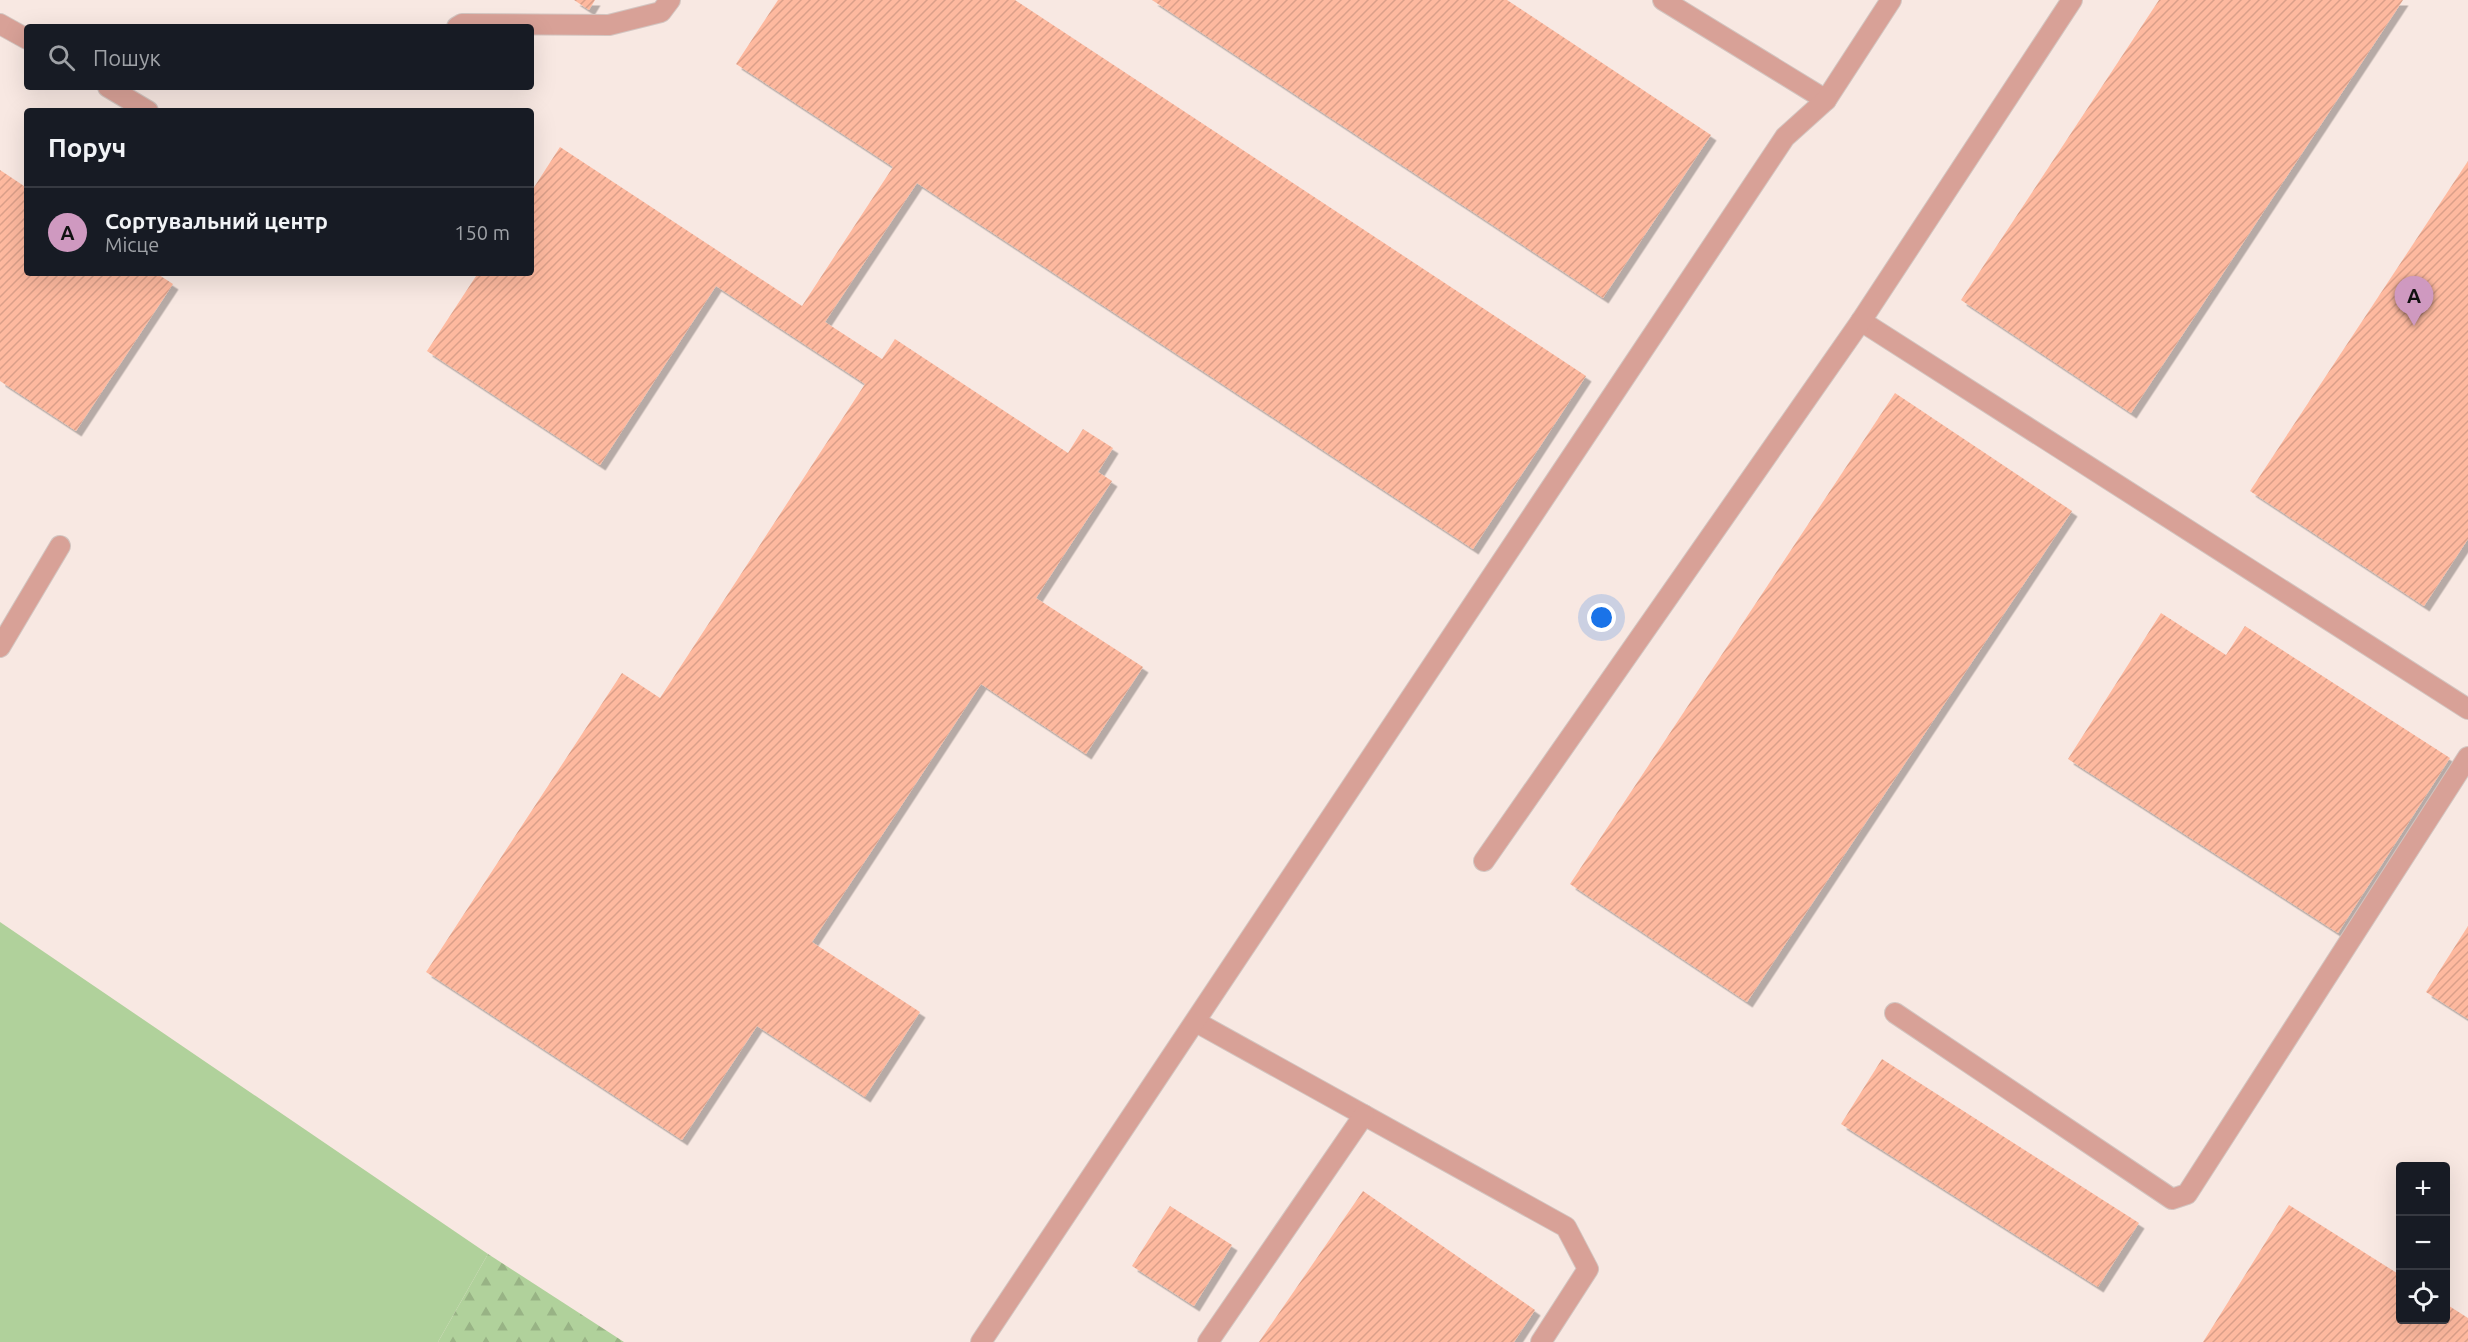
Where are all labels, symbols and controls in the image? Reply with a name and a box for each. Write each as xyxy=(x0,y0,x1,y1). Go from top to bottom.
search box xyxy=(24,24,534,90)
icon: search xyxy=(45,41,78,74)
text: Пошук xyxy=(93,45,161,70)
text: Поруч xyxy=(48,133,126,162)
text: Сортувальний центр xyxy=(105,208,328,233)
text: A xyxy=(60,221,75,244)
text: 150 m xyxy=(454,221,510,244)
text: Місце xyxy=(105,233,159,256)
pin: A xyxy=(2394,276,2434,326)
your location xyxy=(1587,603,1616,632)
map controls xyxy=(2396,1162,2450,1324)
button: + xyxy=(2396,1162,2450,1216)
button: − xyxy=(2396,1216,2450,1270)
button: locate xyxy=(2396,1270,2450,1324)

